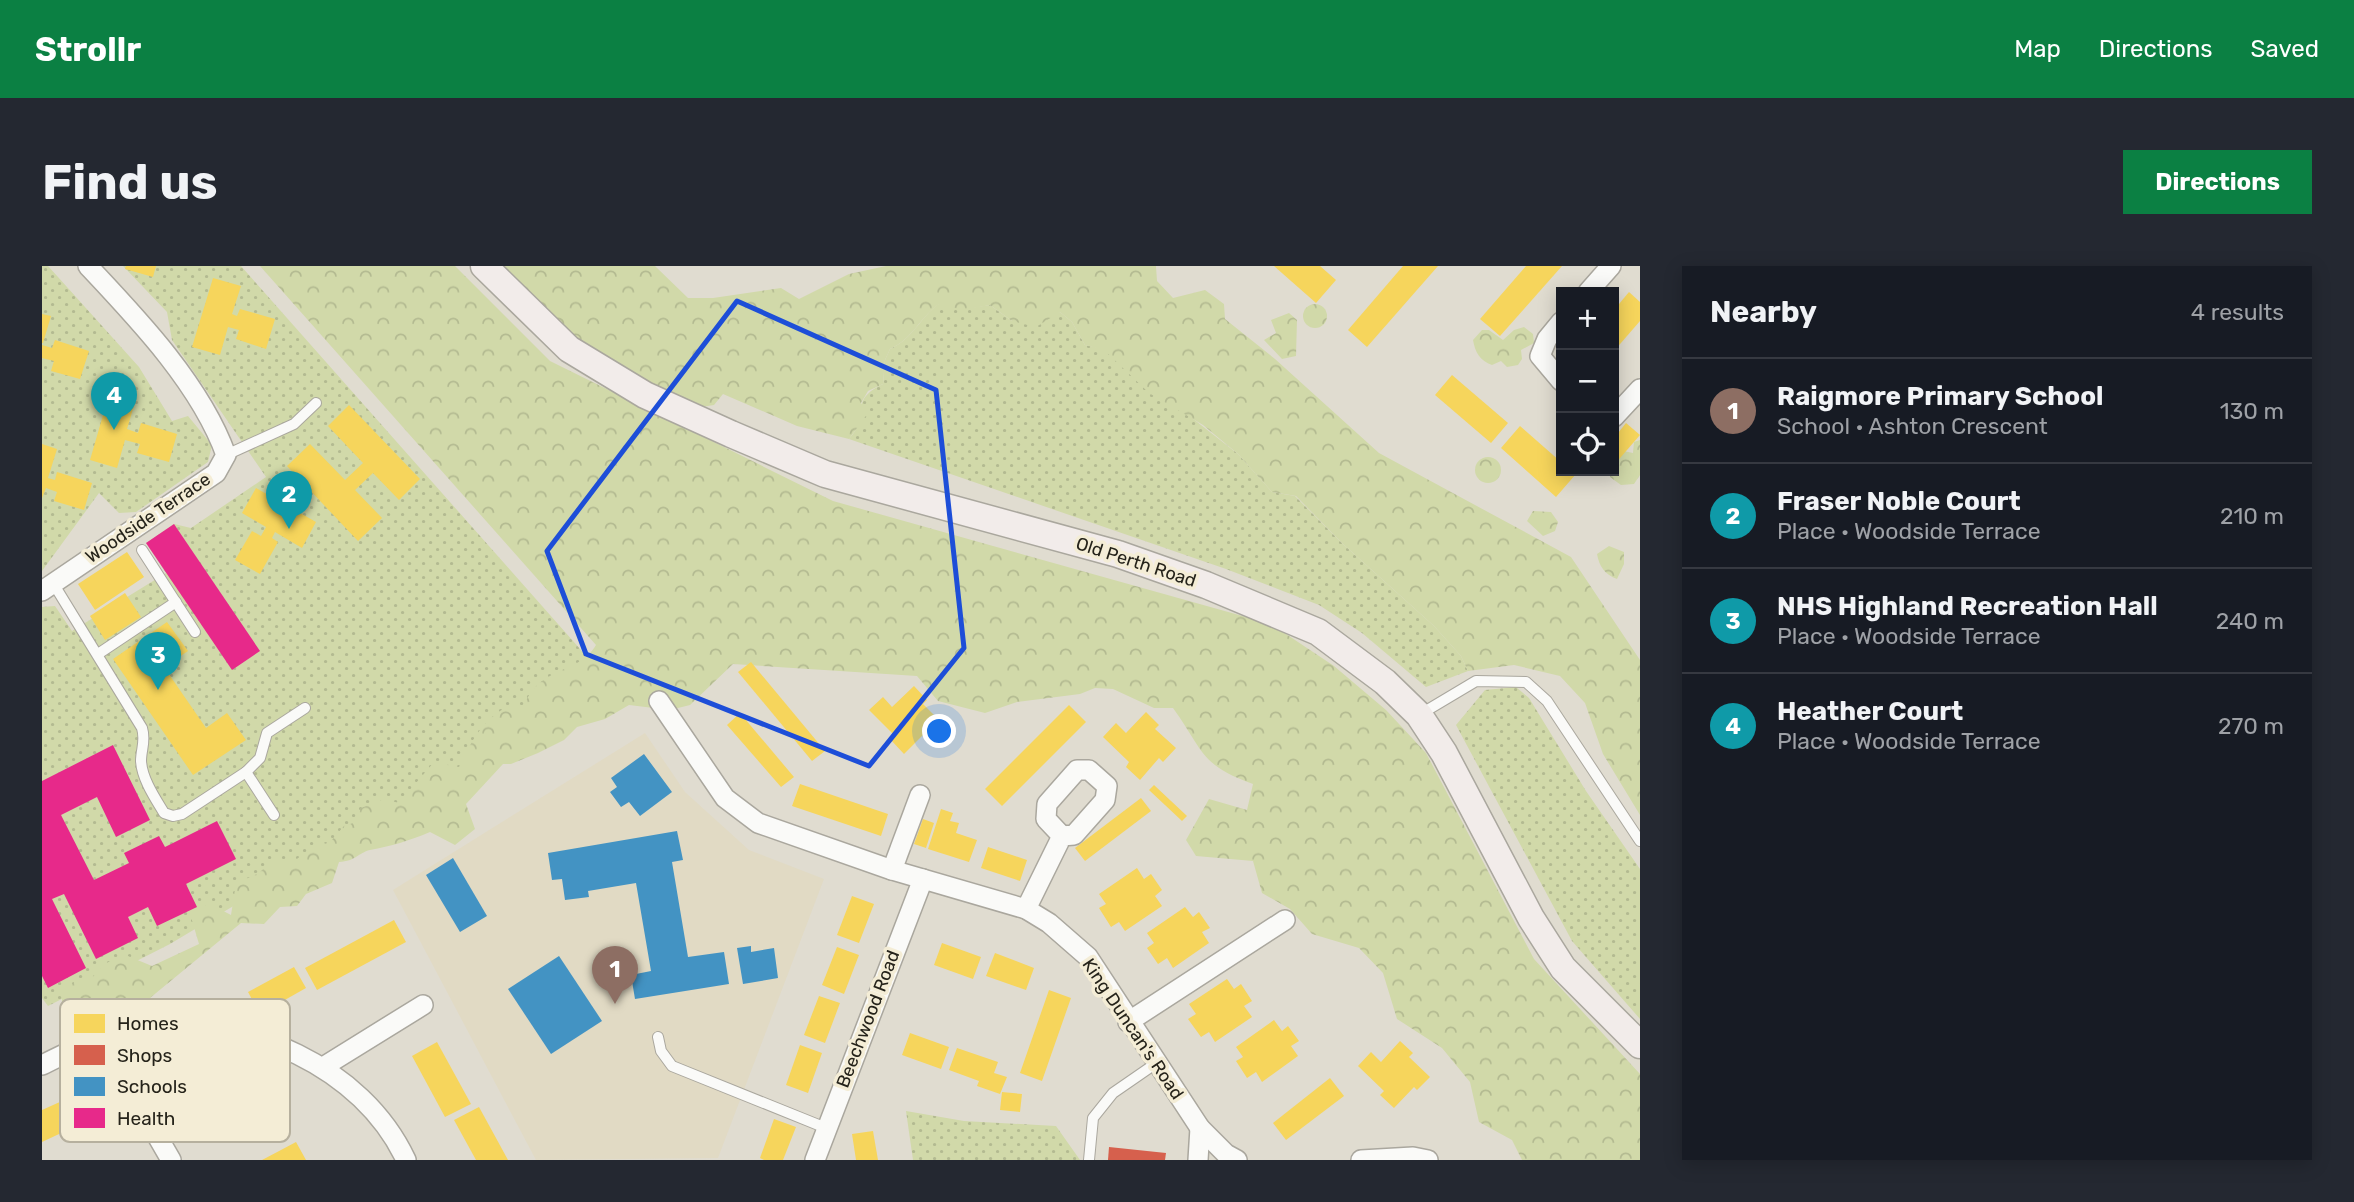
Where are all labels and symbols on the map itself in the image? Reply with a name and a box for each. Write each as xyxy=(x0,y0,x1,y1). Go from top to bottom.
pin: 4 xyxy=(91,372,137,430)
street label: Woodside Terrace xyxy=(81,468,215,568)
pin: 2 xyxy=(266,471,312,529)
street label: Old Perth Road xyxy=(1073,532,1199,592)
pin: 3 xyxy=(135,632,181,690)
your location xyxy=(922,714,956,748)
pin: 1 xyxy=(592,946,638,1004)
street label: Beechwood Road xyxy=(832,947,904,1091)
street label: King Duncan's Road xyxy=(1078,954,1188,1104)
legend xyxy=(60,999,290,1142)
text: Homes xyxy=(117,1012,179,1035)
text: Shops xyxy=(117,1044,172,1067)
text: Schools xyxy=(117,1075,187,1098)
text: Health xyxy=(117,1107,175,1130)

